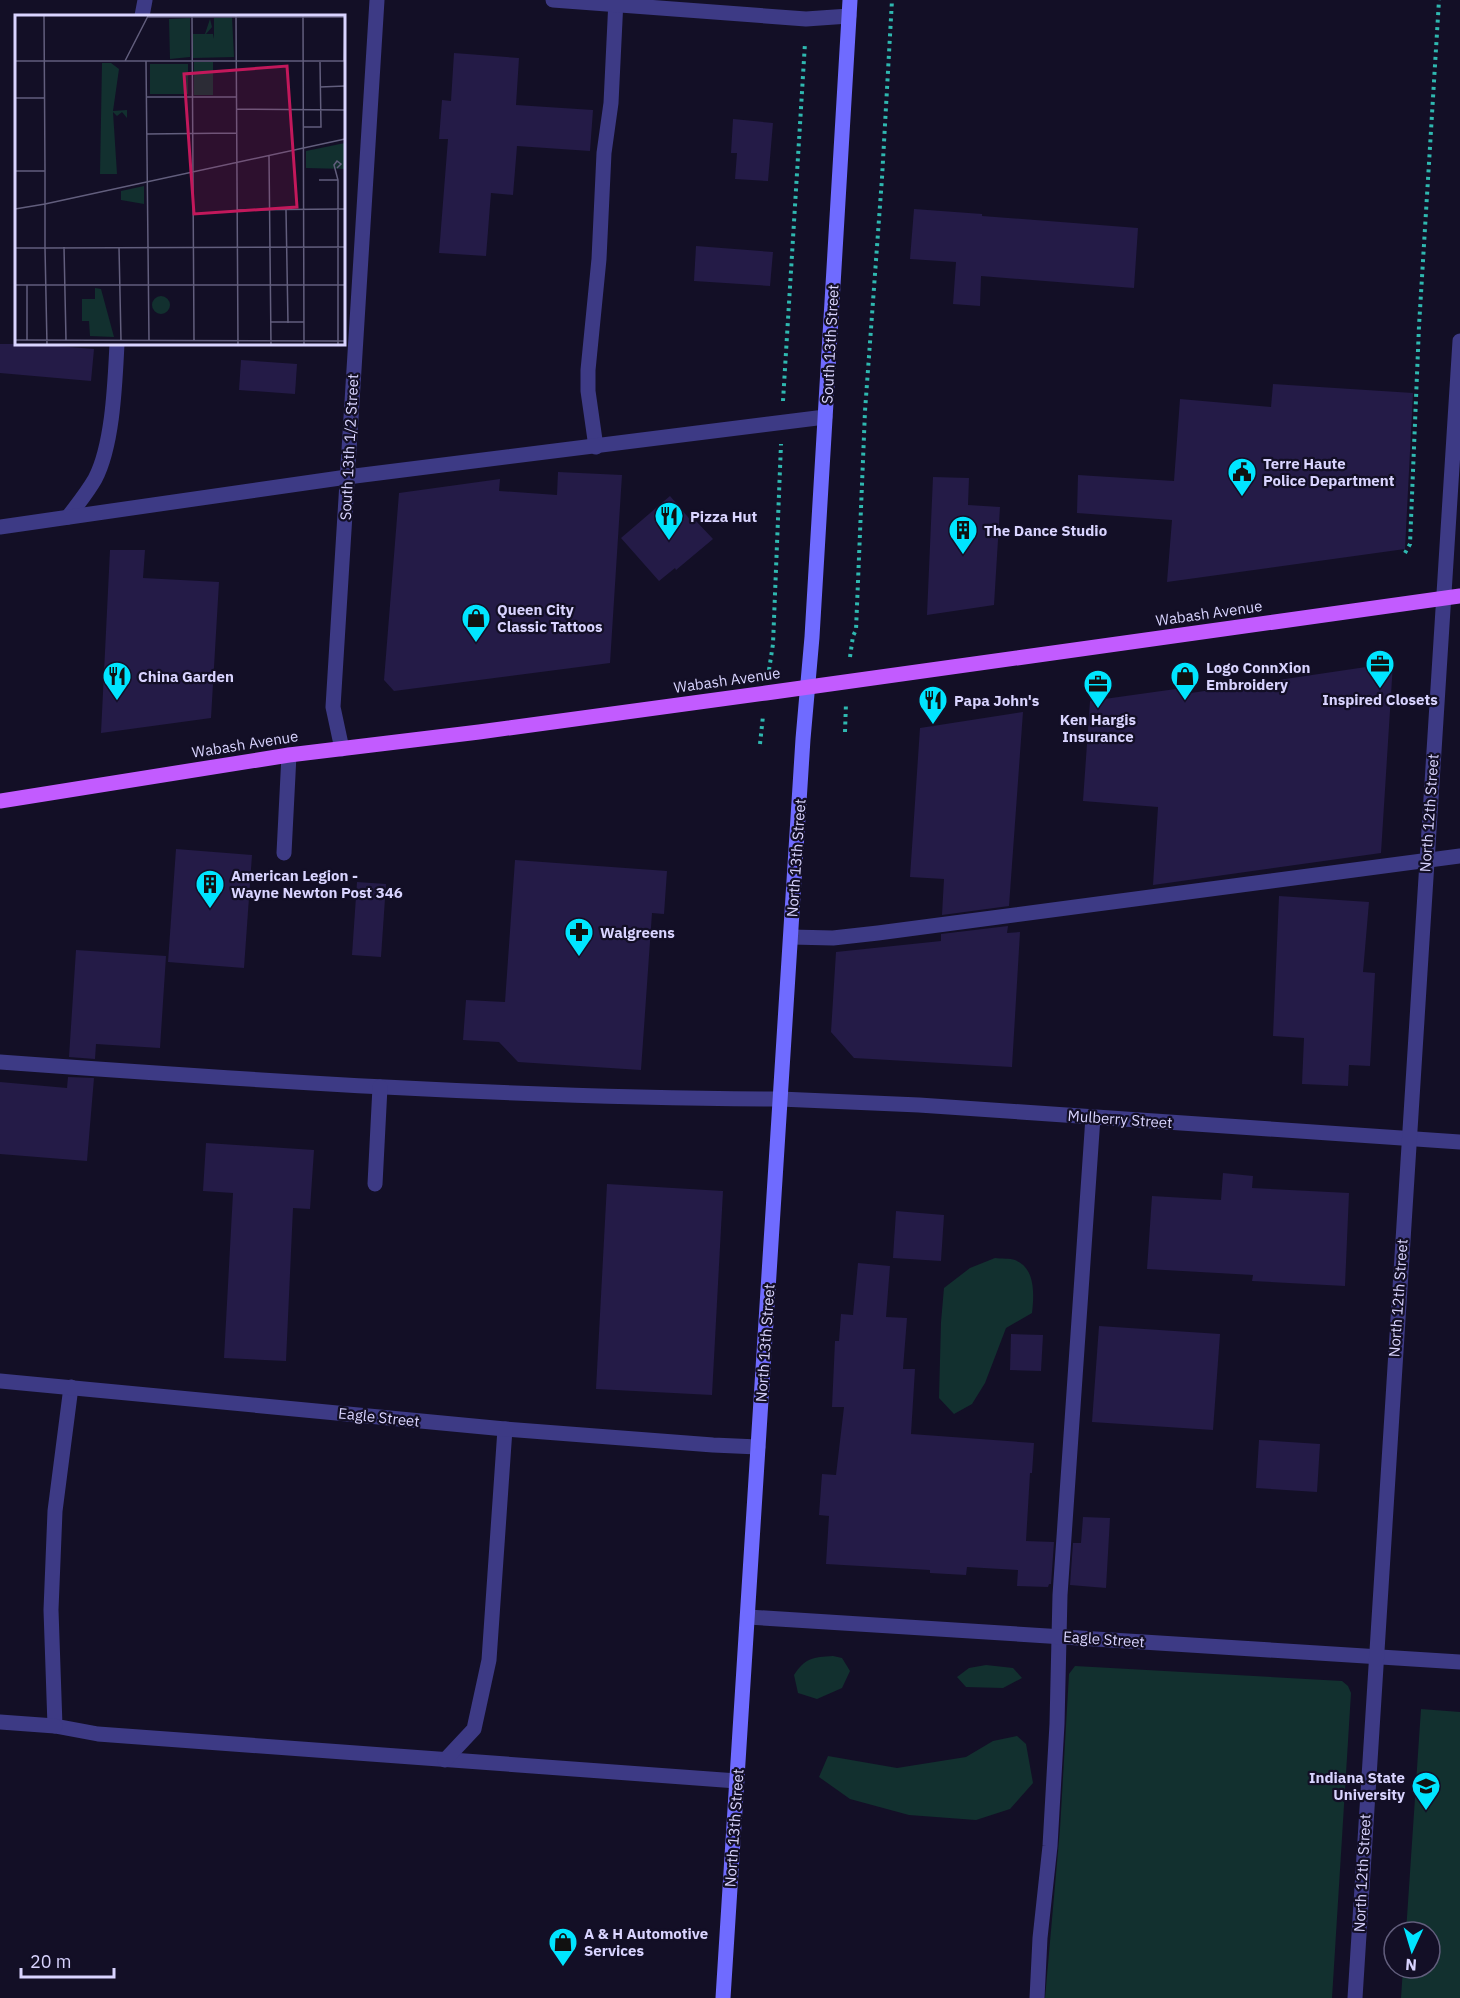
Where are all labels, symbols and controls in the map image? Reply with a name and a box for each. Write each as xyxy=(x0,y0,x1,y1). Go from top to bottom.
inset map xyxy=(15,15,345,345)
street label: South 13th Street xyxy=(817,284,843,404)
street label: South 13th 1/2 Street xyxy=(336,373,362,521)
place label: Terre Haute Police Department xyxy=(1263,454,1395,490)
public building icon: Terre Haute Police Department xyxy=(1226,456,1258,498)
restaurant icon: Pizza Hut xyxy=(653,500,685,542)
place label: Pizza Hut xyxy=(690,507,758,526)
building icon: The Dance Studio xyxy=(947,514,979,556)
place label: The Dance Studio xyxy=(984,521,1107,540)
street label: Wabash Avenue xyxy=(1155,596,1263,630)
place label: Queen City Classic Tattoos xyxy=(497,600,603,636)
shop icon: Queen City Classic Tattoos xyxy=(460,602,492,644)
office icon: Inspired Closets xyxy=(1364,648,1396,690)
place label: Logo ConnXion Embroidery xyxy=(1206,658,1310,694)
restaurant icon: China Garden xyxy=(101,660,133,702)
shop icon: Logo ConnXion Embroidery xyxy=(1169,660,1201,702)
street label: Wabash Avenue xyxy=(673,663,781,697)
place label: China Garden xyxy=(138,667,234,686)
office icon: Ken Hargis Insurance xyxy=(1082,668,1114,710)
restaurant icon: Papa John's xyxy=(917,684,949,726)
place label: Inspired Closets xyxy=(1322,690,1438,709)
place label: Papa John's xyxy=(954,691,1040,710)
place label: Ken Hargis Insurance xyxy=(1060,710,1137,746)
street label: Wabash Avenue xyxy=(190,726,300,762)
street label: North 12th Street xyxy=(1415,753,1443,873)
street label: North 13th Street xyxy=(782,798,810,918)
place label: American Legion - Wayne Newton Post 346 xyxy=(231,866,403,902)
building icon: American Legion - Wayne Newton Post 346 xyxy=(194,868,226,910)
pharmacy icon: Walgreens xyxy=(563,916,595,958)
place label: Walgreens xyxy=(600,923,675,942)
street label: Mulberry Street xyxy=(1067,1106,1173,1132)
street label: North 12th Street xyxy=(1384,1238,1412,1358)
street label: North 13th Street xyxy=(751,1283,779,1403)
street label: Eagle Street xyxy=(337,1403,421,1431)
street label: Eagle Street xyxy=(1063,1627,1145,1651)
street label: North 13th Street xyxy=(720,1768,748,1888)
place label: Indiana State University xyxy=(1309,1768,1405,1804)
school or university icon: Indiana State University xyxy=(1410,1770,1442,1812)
street label: North 12th Street xyxy=(1349,1813,1375,1933)
north arrow xyxy=(1382,1920,1442,1980)
place label: A & H Automotive Services xyxy=(584,1924,708,1960)
shop icon: A & H Automotive Services xyxy=(547,1926,579,1968)
scale bar xyxy=(21,1941,114,1979)
text: 20 m xyxy=(30,1950,72,1973)
text: N xyxy=(1404,1955,1417,1975)

